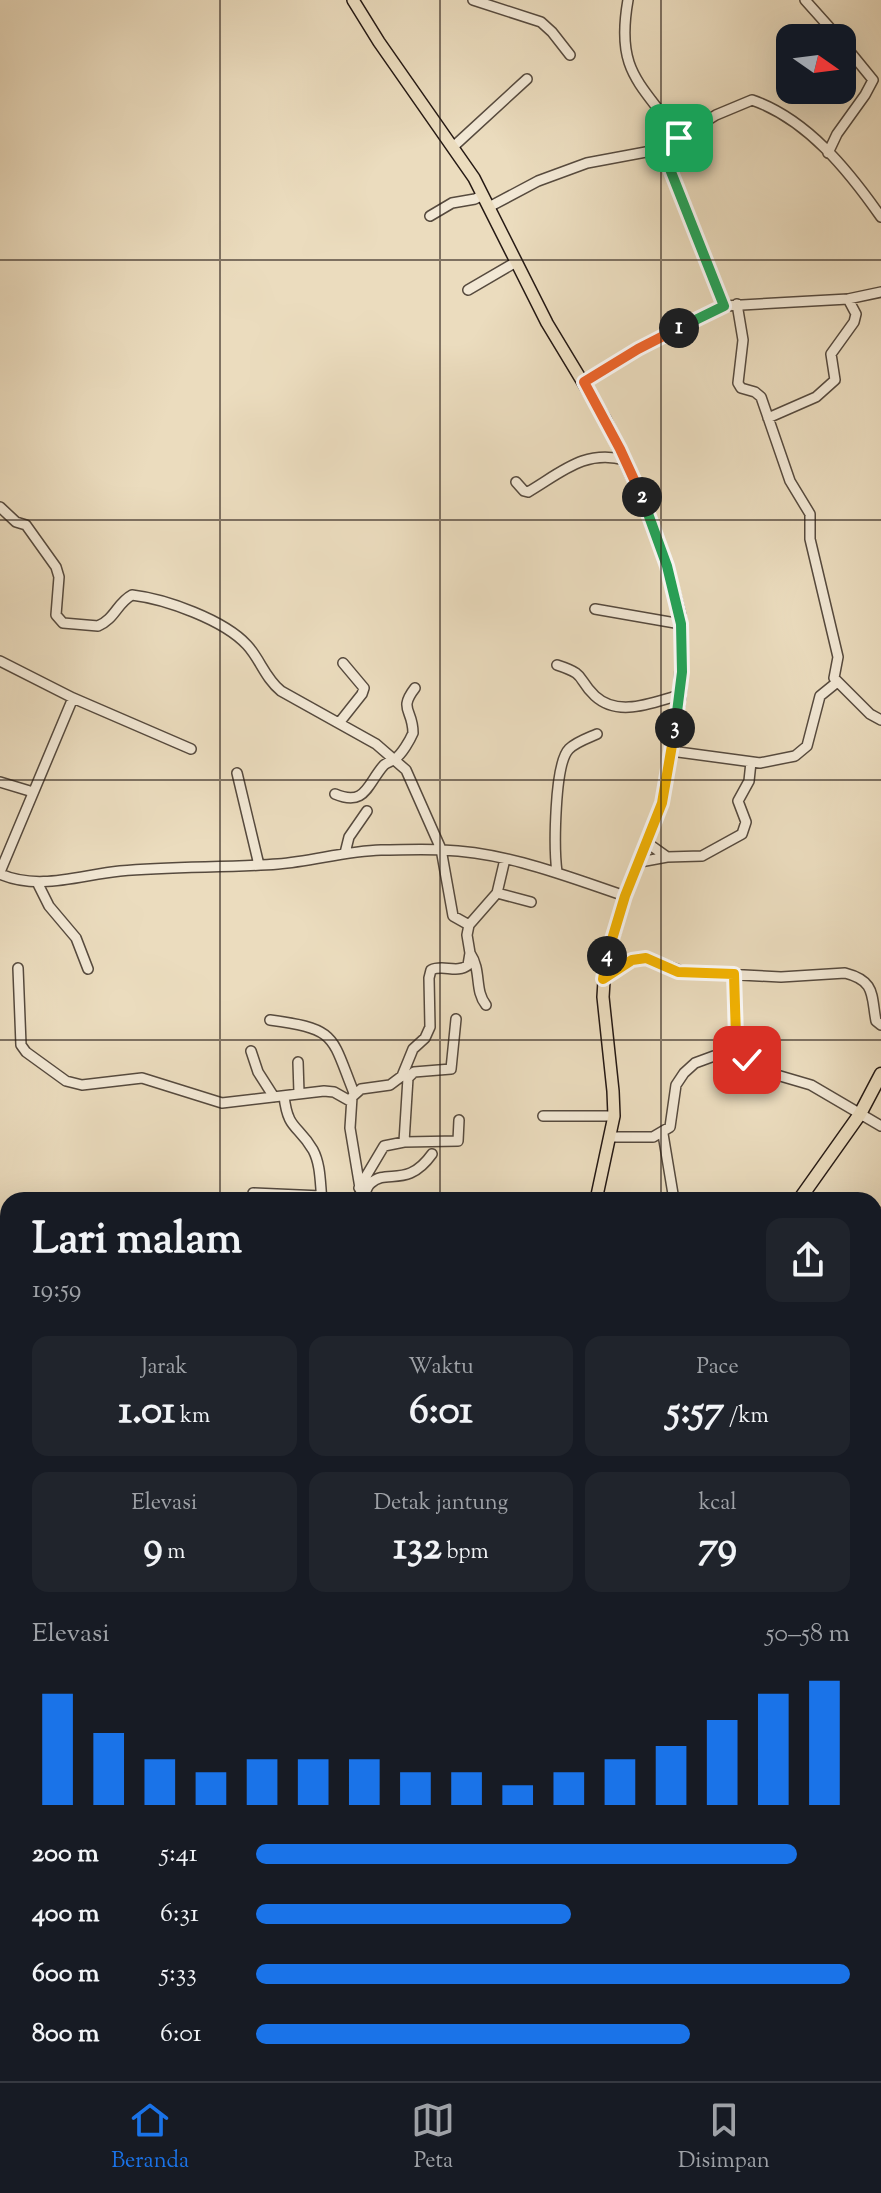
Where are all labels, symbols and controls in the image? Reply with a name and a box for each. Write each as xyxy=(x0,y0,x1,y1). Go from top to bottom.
north arrow xyxy=(776,24,856,104)
map controls xyxy=(776,24,856,104)
pin xyxy=(645,104,713,172)
icon: arrive xyxy=(657,116,701,160)
pin: 1 xyxy=(659,308,699,348)
text: 1 xyxy=(675,312,683,344)
pin: 2 xyxy=(622,477,662,517)
text: 2 xyxy=(637,481,647,513)
pin: 3 xyxy=(655,708,695,748)
text: 3 xyxy=(671,712,679,744)
pin: 4 xyxy=(587,936,627,976)
text: 4 xyxy=(601,940,613,972)
pin xyxy=(713,1026,781,1094)
icon: check xyxy=(725,1038,769,1082)
text: Lari malam xyxy=(32,1210,242,1273)
button: share xyxy=(766,1218,850,1302)
text: 19:59 xyxy=(32,1272,82,1309)
text: Jarak xyxy=(141,1352,188,1384)
text: Waktu xyxy=(408,1352,474,1384)
text: Pace xyxy=(697,1352,739,1384)
text: 1.01 xyxy=(118,1384,175,1441)
text: 6:01 xyxy=(409,1384,473,1441)
text: 5:57 xyxy=(667,1384,724,1441)
text: km xyxy=(175,1401,210,1433)
text: /km xyxy=(724,1401,769,1433)
text: Elevasi xyxy=(131,1488,197,1520)
text: Detak jantung xyxy=(374,1488,508,1520)
text: kcal xyxy=(699,1488,737,1520)
text: 9 xyxy=(143,1520,163,1577)
text: 132 xyxy=(393,1520,442,1577)
text: 79 xyxy=(698,1520,737,1577)
text: m xyxy=(163,1537,186,1569)
text: bpm xyxy=(442,1537,489,1569)
text: Elevasi xyxy=(32,1616,110,1653)
text: 50–58 m xyxy=(765,1616,850,1653)
text: 200 m xyxy=(32,1836,99,1873)
text: 5:41 xyxy=(160,1836,198,1873)
text: 400 m xyxy=(32,1896,99,1933)
text: 6:31 xyxy=(160,1896,199,1933)
text: 600 m xyxy=(32,1956,99,1993)
text: 5:33 xyxy=(160,1956,197,1993)
text: 800 m xyxy=(32,2016,100,2053)
text: 6:01 xyxy=(160,2016,202,2053)
tab: Beranda xyxy=(111,2098,189,2178)
tab: Peta xyxy=(411,2098,455,2178)
tab: Disimpan xyxy=(678,2098,770,2178)

